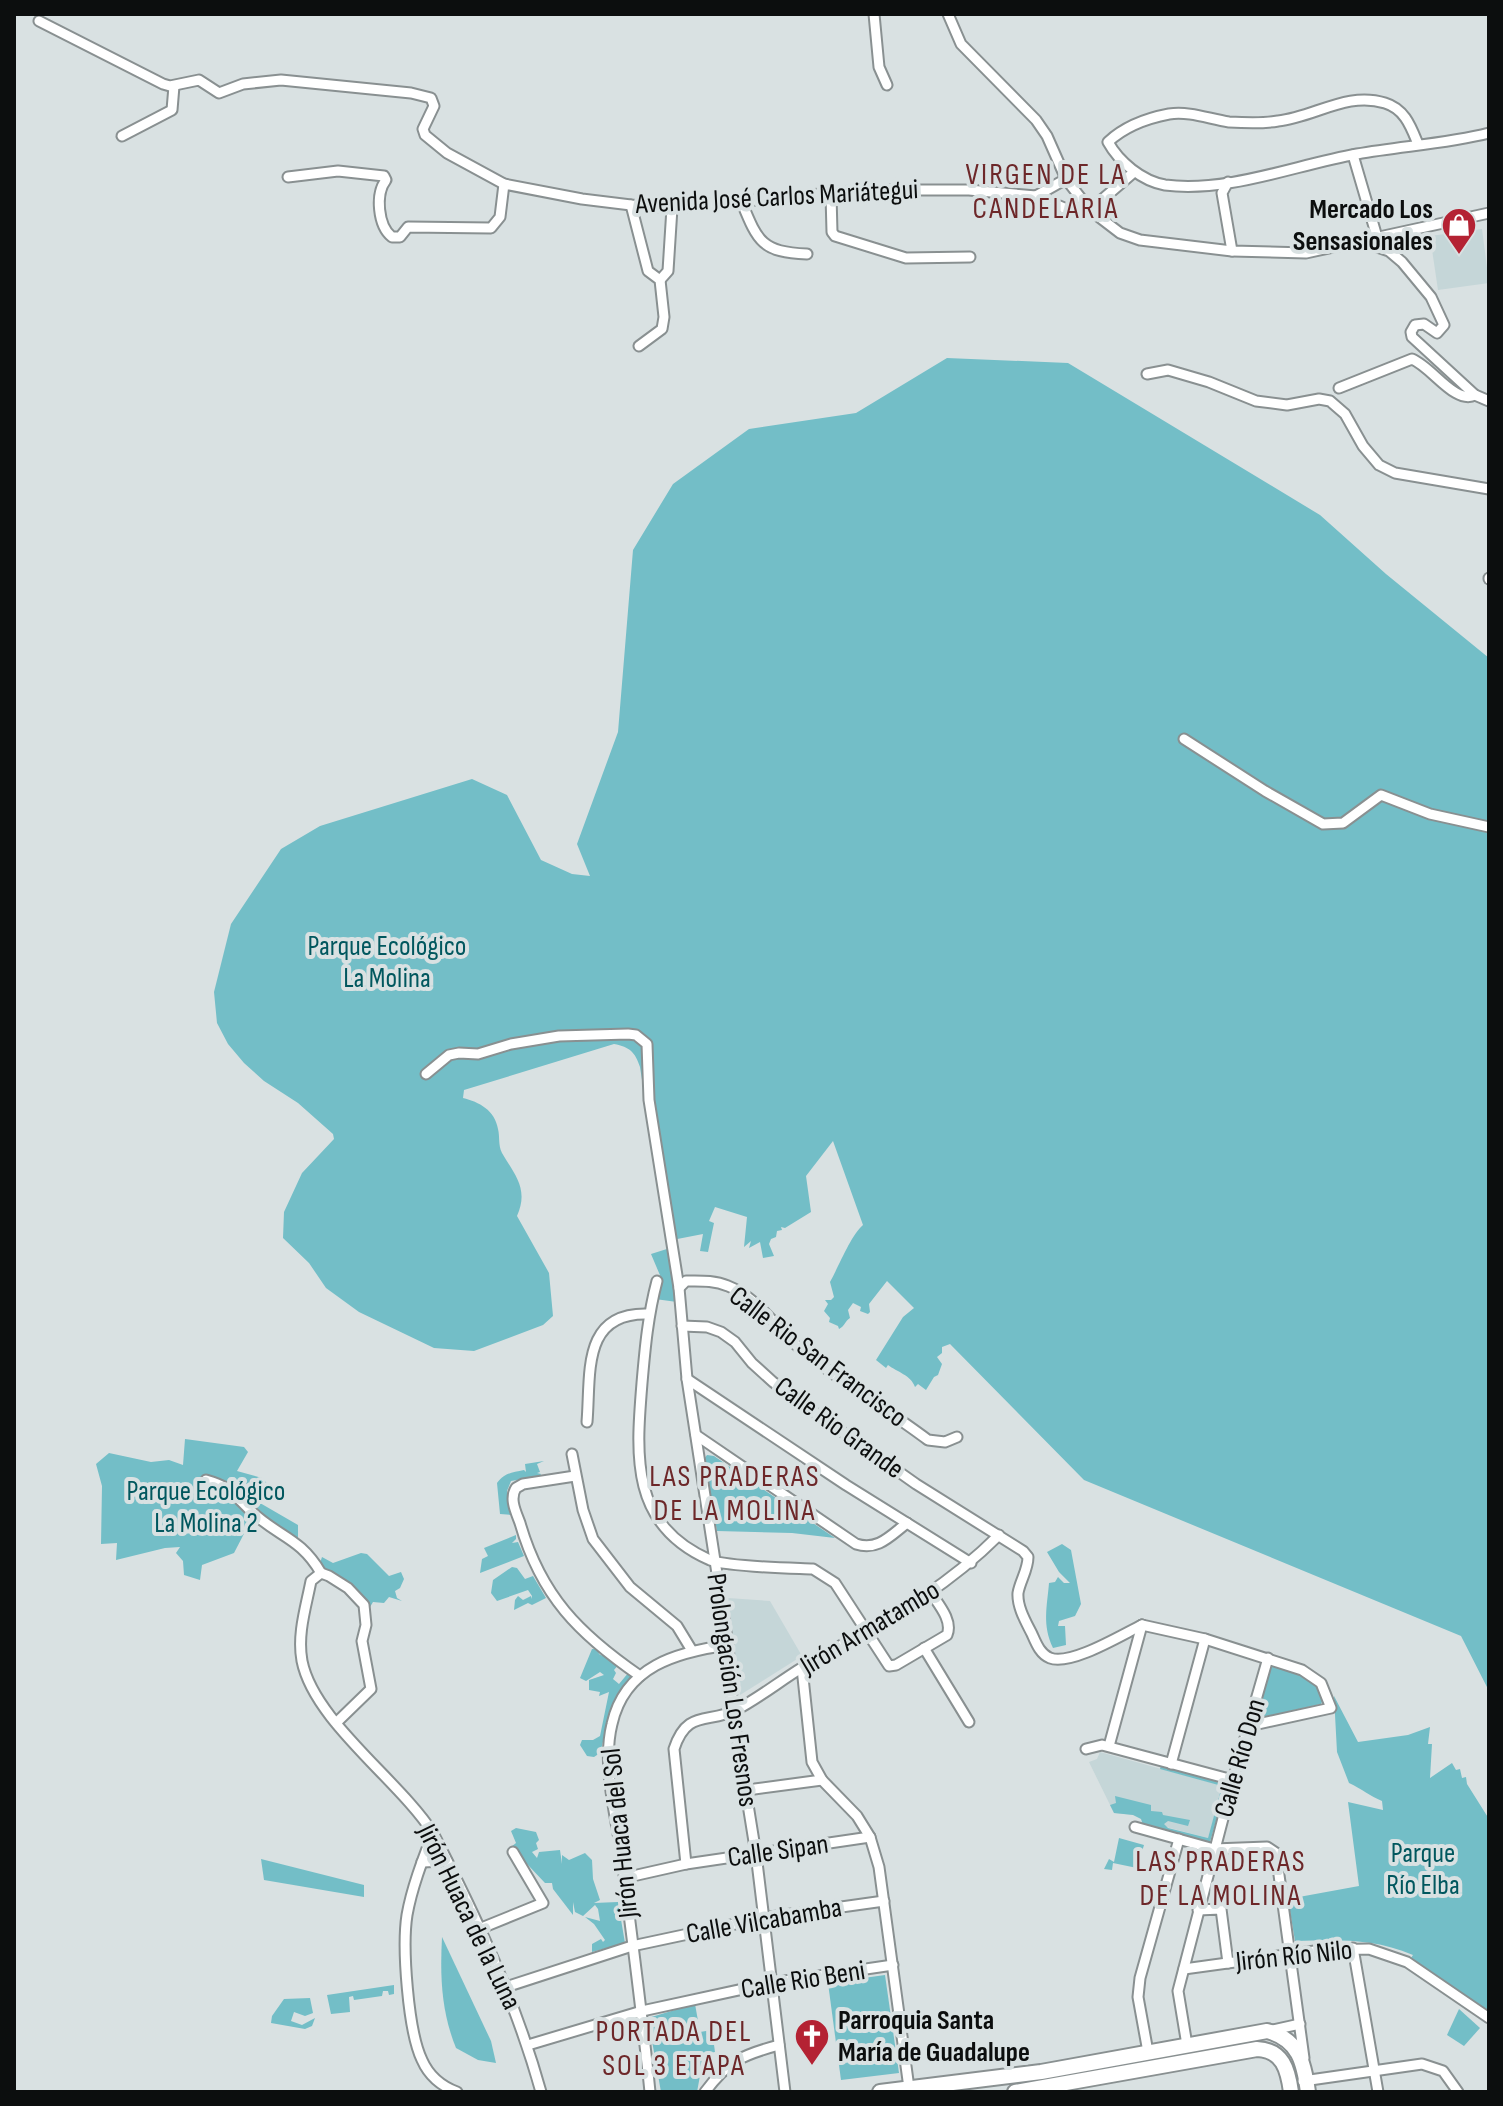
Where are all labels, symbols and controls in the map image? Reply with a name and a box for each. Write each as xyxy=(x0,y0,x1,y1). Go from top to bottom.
district label: VIRGEN DE LA CANDELARIA xyxy=(966,157,1126,227)
street label: Avenida José Carlos Mariátegui xyxy=(634,173,919,221)
place label: Mercado Los Sensasionales xyxy=(1293,193,1433,258)
shop icon: Mercado Los Sensasionales xyxy=(1440,206,1478,256)
park label: Parque Ecológico La Molina xyxy=(308,930,466,995)
street label: Calle Rio San Francisco xyxy=(723,1280,913,1434)
street label: Calle Rio Grande xyxy=(768,1370,910,1486)
district label: LAS PRADERAS DE LA MOLINA xyxy=(649,1459,821,1529)
park label: Parque Ecológico La Molina 2 xyxy=(127,1475,285,1540)
street label: Prolongación Los Fresnos xyxy=(699,1571,765,1809)
street label: Jirón Armatambo xyxy=(794,1574,945,1683)
street label: Calle Río Don xyxy=(1207,1695,1273,1821)
street label: Jirón Huaca del Sol xyxy=(595,1746,645,1921)
street label: Jirón Huaca de la Luna xyxy=(409,1818,528,2015)
street label: Calle Sipan xyxy=(725,1828,831,1874)
park label: Parque Río Elba xyxy=(1386,1837,1460,1902)
district label: LAS PRADERAS DE LA MOLINA xyxy=(1135,1844,1307,1914)
street label: Calle Vilcabamba xyxy=(684,1891,844,1951)
street label: Jirón Río Nilo xyxy=(1233,1933,1354,1979)
street label: Calle Rio Beni xyxy=(739,1954,867,2006)
place label: Parroquia Santa María de Guadalupe xyxy=(838,2004,1030,2069)
district label: PORTADA DEL SOL 3 ETAPA xyxy=(596,2014,752,2084)
church icon: Parroquia Santa María de Guadalupe xyxy=(793,2017,831,2067)

